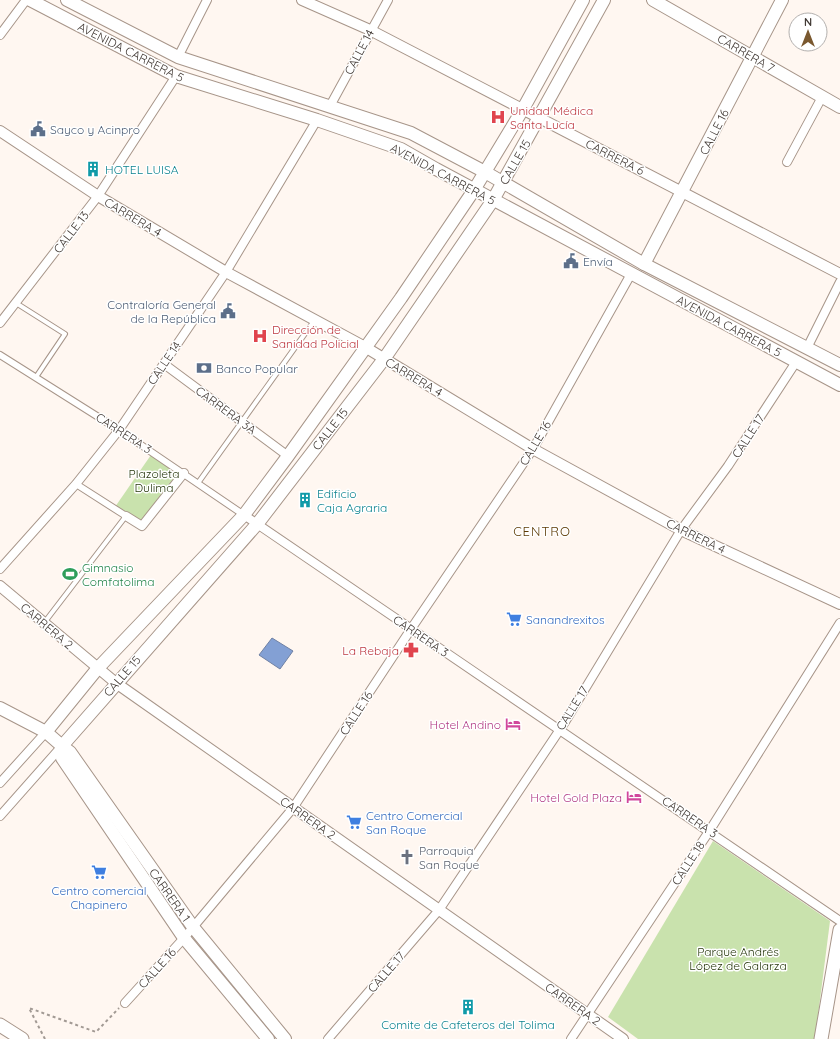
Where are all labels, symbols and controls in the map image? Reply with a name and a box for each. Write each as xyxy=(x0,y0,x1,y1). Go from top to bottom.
north arrow xyxy=(788,12,828,52)
text: N xyxy=(804,15,812,29)
street label: AVENIDA CARRERA 5 xyxy=(76,19,186,85)
street label: CALLE 14 xyxy=(341,27,377,77)
street label: CARRERA 7 xyxy=(715,31,777,75)
place label: Unidad Médica Santa Lucía xyxy=(510,103,593,132)
street label: CALLE 16 xyxy=(696,106,732,157)
hospital icon: Unidad Médica Santa Lucía xyxy=(489,108,507,126)
public building icon: Sayco y Acinpro xyxy=(29,120,47,138)
place label: Sayco y Acinpro xyxy=(50,122,140,137)
street label: CARRERA 6 xyxy=(583,136,647,178)
street label: CALLE 15 xyxy=(496,137,534,187)
street label: AVENIDA CARRERA 5 xyxy=(388,140,498,208)
building icon: HOTEL LUISA xyxy=(84,160,102,178)
place label: HOTEL LUISA xyxy=(105,162,179,177)
street label: CARRERA 4 xyxy=(102,194,164,240)
street label: CALLE 13 xyxy=(50,208,92,256)
public building icon: Envía xyxy=(562,252,580,270)
place label: Envía xyxy=(583,254,613,269)
street label: AVENIDA CARRERA 5 xyxy=(674,292,784,360)
place label: Contraloría General de la República xyxy=(107,297,216,326)
public building icon: Contraloría General de la República xyxy=(219,302,237,320)
place label: Dirección de Sanidad Policial xyxy=(272,322,359,351)
hospital icon: Dirección de Sanidad Policial xyxy=(251,327,269,345)
street label: CALLE 14 xyxy=(144,338,184,388)
street label: CARRERA 4 xyxy=(383,354,445,400)
bank icon: Banco Popular xyxy=(195,359,213,377)
place label: Banco Popular xyxy=(216,361,298,376)
street label: CARRERA 3A xyxy=(193,383,260,437)
street label: CALLE 15 xyxy=(309,405,351,453)
street label: CARRERA 3 xyxy=(93,409,155,457)
street label: CALLE 17 xyxy=(728,411,768,461)
street label: CALLE 16 xyxy=(516,418,554,468)
park label: Plazoleta Dulima xyxy=(129,466,179,495)
place label: Edificio Caja Agraria xyxy=(317,486,387,515)
building icon: Edificio Caja Agraria xyxy=(296,491,314,509)
street label: CARRERA 4 xyxy=(664,515,728,557)
district label: CENTRO xyxy=(513,523,571,539)
place label: Gimnasio Comfatolima xyxy=(82,560,154,589)
sports icon: Gimnasio Comfatolima xyxy=(61,565,79,583)
street label: CARRERA 2 xyxy=(18,600,77,653)
supermarket icon: Sanandrexitos xyxy=(505,610,523,628)
street label: CARRERA 3 xyxy=(390,612,452,660)
place label: Sanandrexitos xyxy=(526,612,605,627)
pharmacy icon: La Rebaja xyxy=(402,641,420,659)
place label: La Rebaja xyxy=(342,643,399,658)
street label: CALLE 15 xyxy=(100,652,144,700)
street label: CALLE 17 xyxy=(553,683,591,733)
street label: CALLE 16 xyxy=(336,688,376,738)
hotel icon: Hotel Andino xyxy=(504,715,522,733)
place label: Hotel Andino xyxy=(430,717,501,732)
hotel icon: Hotel Gold Plaza xyxy=(625,788,643,806)
place label: Hotel Gold Plaza xyxy=(530,790,622,805)
street label: CARRERA 2 xyxy=(277,793,339,843)
street label: CARRERA 3 xyxy=(659,793,721,841)
place label: Centro Comercial San Roque xyxy=(366,808,462,837)
supermarket icon: Centro Comercial San Roque xyxy=(345,813,363,831)
street label: CALLE 18 xyxy=(668,838,708,888)
place label: Parroquia San Roque xyxy=(419,843,480,872)
church icon: Parroquia San Roque xyxy=(398,848,416,866)
supermarket icon: Centro comercial Chapinero xyxy=(90,863,108,881)
street label: CARRERA 1 xyxy=(146,865,194,925)
place label: Centro comercial Chapinero xyxy=(52,883,146,912)
street label: CALLE 16 xyxy=(135,944,179,991)
park label: Parque Andrés López de Galarza xyxy=(689,944,787,973)
street label: CALLE 17 xyxy=(364,949,408,995)
street label: CARRERA 2 xyxy=(542,979,604,1029)
building icon: Comite de Cafeteros del Tolima xyxy=(459,998,477,1016)
place label: Comite de Cafeteros del Tolima xyxy=(381,1017,555,1032)

